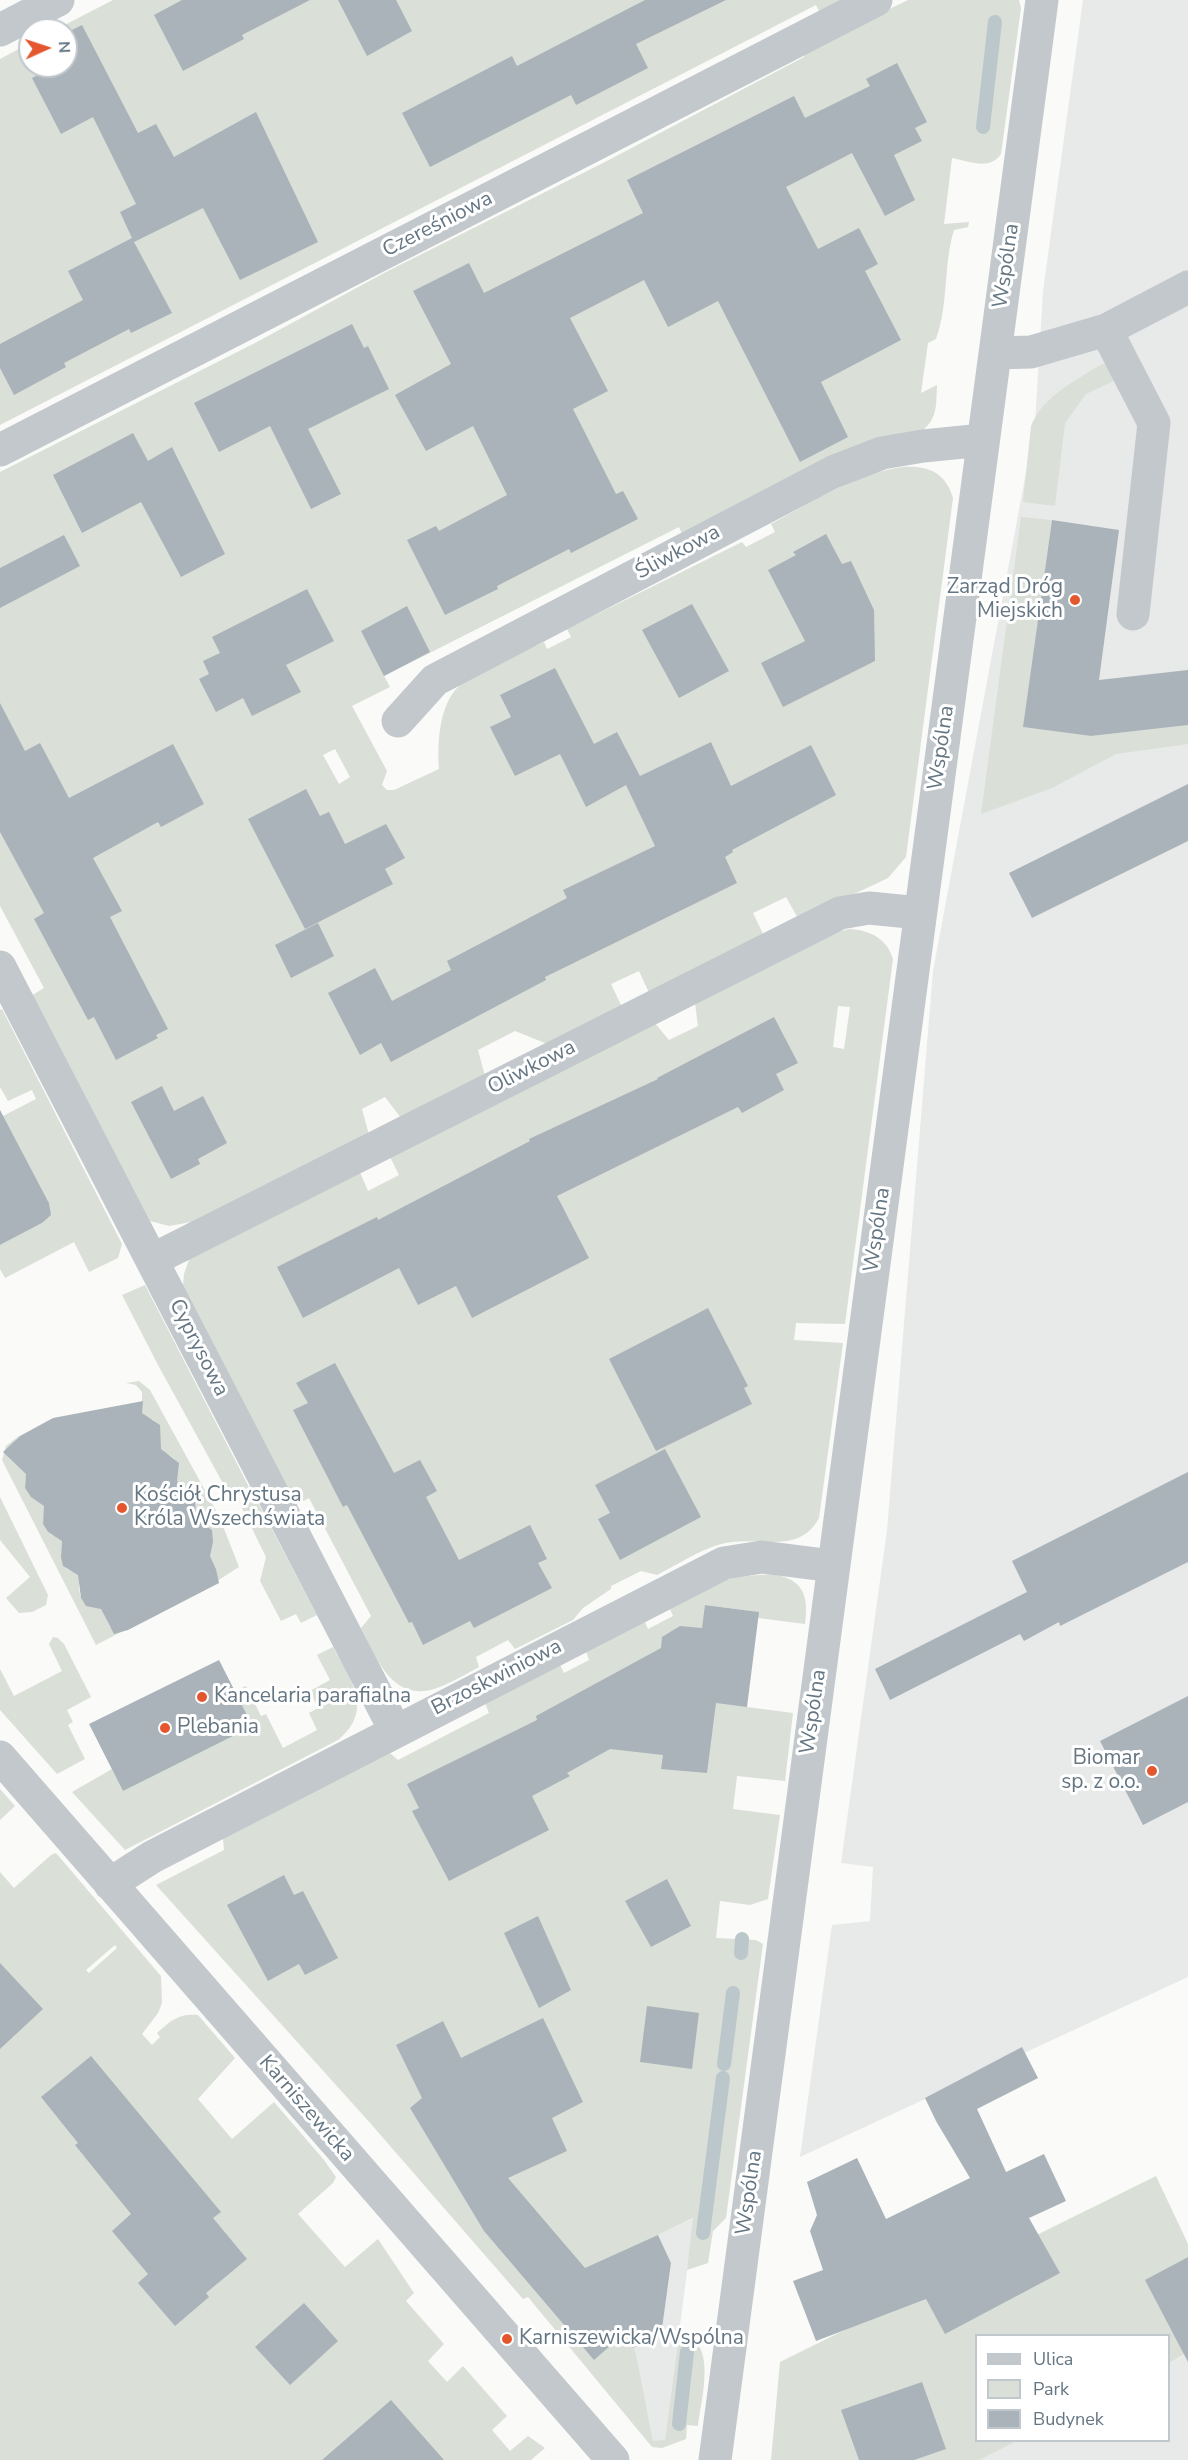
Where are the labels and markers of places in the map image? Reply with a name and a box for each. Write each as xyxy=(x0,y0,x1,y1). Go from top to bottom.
place label: Zarząd Dróg Miejskich xyxy=(947,575,1063,625)
marker: Zarząd Dróg Miejskich xyxy=(1068,593,1082,607)
place label: Kościół Chrystusa Króla Wszechświata xyxy=(134,1483,325,1533)
marker: Kościół Chrystusa Króla Wszechświata xyxy=(115,1501,129,1515)
place label: Kancelaria parafialna xyxy=(214,1684,411,1710)
marker: Kancelaria parafialna xyxy=(195,1690,209,1704)
place label: Plebania xyxy=(177,1715,259,1741)
marker: Plebania xyxy=(158,1721,172,1735)
place label: Biomar sp. z o.o. xyxy=(1061,1746,1140,1796)
marker: Biomar sp. z o.o. xyxy=(1145,1764,1159,1778)
place label: Karniszewicka/Wspólna xyxy=(519,2326,744,2352)
marker: Karniszewicka/Wspólna xyxy=(500,2332,514,2346)

